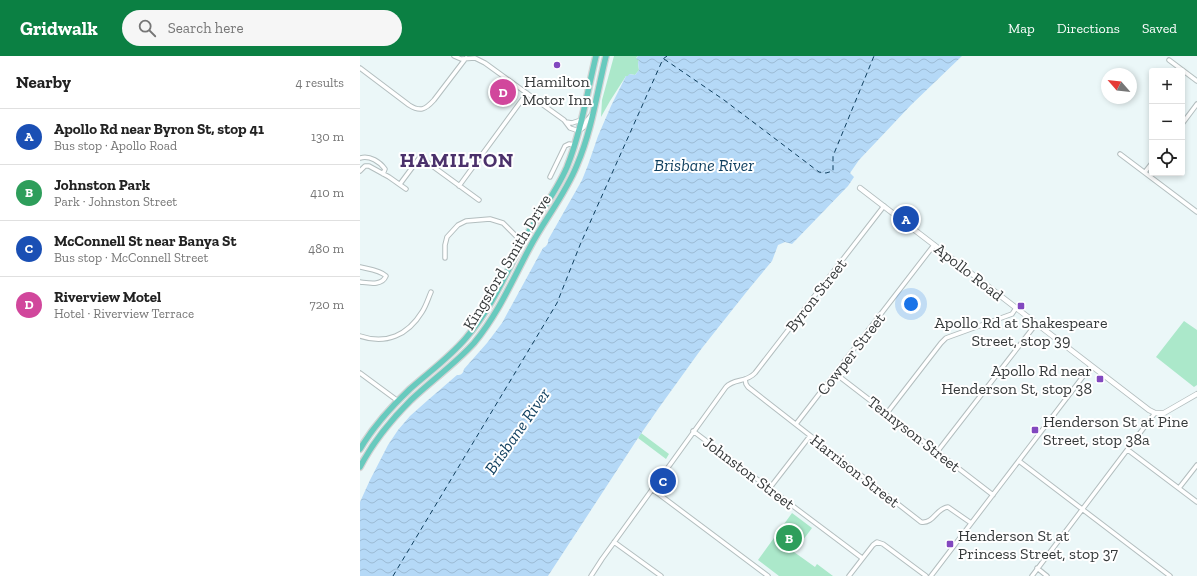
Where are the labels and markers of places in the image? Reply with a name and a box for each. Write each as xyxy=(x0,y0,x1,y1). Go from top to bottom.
marker: Hamilton Motor Inn xyxy=(552,60,562,70)
place label: Hamilton Motor Inn xyxy=(522,72,593,109)
pin: D xyxy=(490,77,516,107)
pin: A xyxy=(893,204,919,234)
marker: Apollo Rd at Shakespeare Street, stop 39 xyxy=(1016,301,1026,311)
place label: Apollo Rd at Shakespeare Street, stop 39 xyxy=(934,313,1108,350)
place label: Apollo Rd near Henderson St, stop 38 xyxy=(941,361,1092,398)
marker: Apollo Rd near Henderson St, stop 38 xyxy=(1095,374,1105,384)
place label: Henderson St at Pine Street, stop 38a xyxy=(1043,412,1188,449)
marker: Henderson St at Pine Street, stop 38a xyxy=(1030,425,1040,435)
pin: C xyxy=(650,466,676,496)
pin: B xyxy=(776,523,802,553)
place label: Henderson St at Princess Street, stop 37 xyxy=(958,526,1119,563)
marker: Henderson St at Princess Street, stop 37 xyxy=(945,539,955,549)

